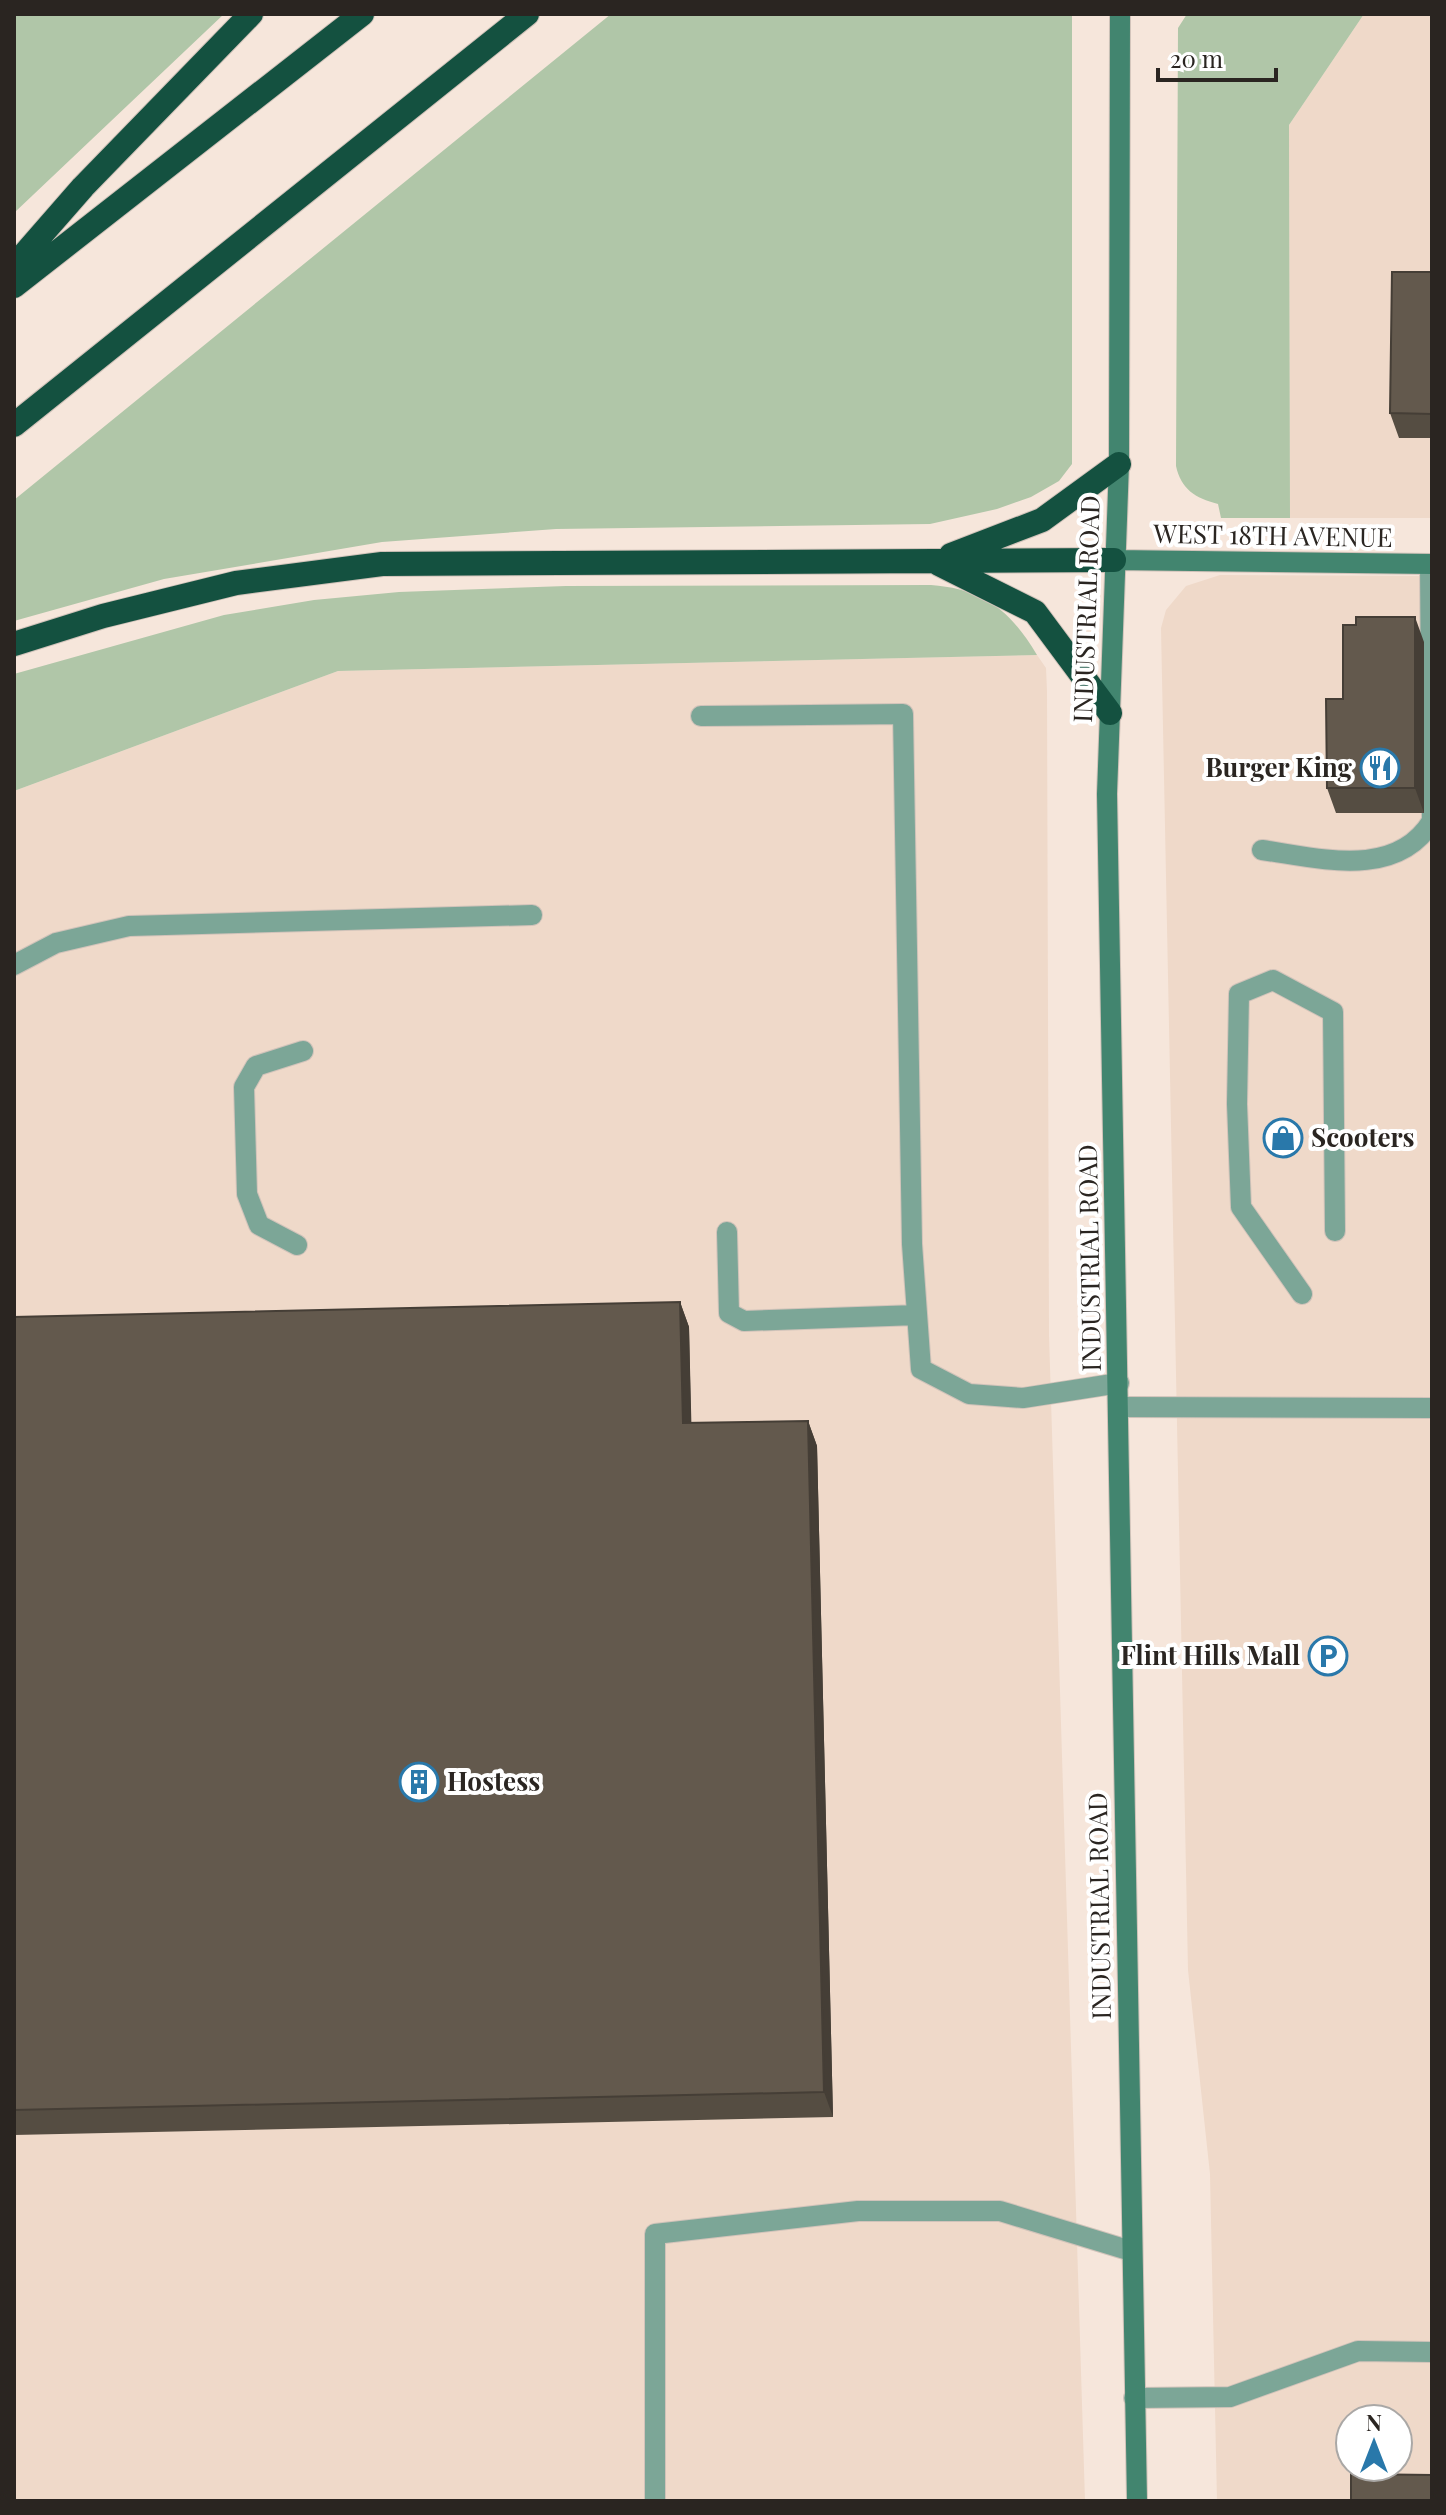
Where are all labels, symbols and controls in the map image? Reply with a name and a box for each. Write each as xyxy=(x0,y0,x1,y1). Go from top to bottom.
scale bar xyxy=(1158,32,1276,82)
text: 20 m xyxy=(1170,42,1223,74)
street label: INDUSTRIAL ROAD xyxy=(1064,495,1107,723)
street label: WEST 18TH AVENUE xyxy=(1152,515,1393,554)
restaurant icon: Burger King xyxy=(1359,747,1401,789)
place label: Burger King xyxy=(1205,749,1353,784)
shop icon: Scooters xyxy=(1262,1117,1304,1159)
place label: Scooters xyxy=(1311,1119,1415,1154)
street label: INDUSTRIAL ROAD xyxy=(1069,1144,1108,1372)
parking icon: Flint Hills Mall xyxy=(1307,1635,1349,1677)
place label: Flint Hills Mall xyxy=(1120,1637,1300,1672)
building icon: Hostess xyxy=(398,1761,440,1803)
place label: Hostess xyxy=(447,1763,540,1798)
street label: INDUSTRIAL ROAD xyxy=(1079,1792,1118,2020)
north arrow xyxy=(1334,2403,1414,2483)
text: N xyxy=(1366,2407,1382,2437)

